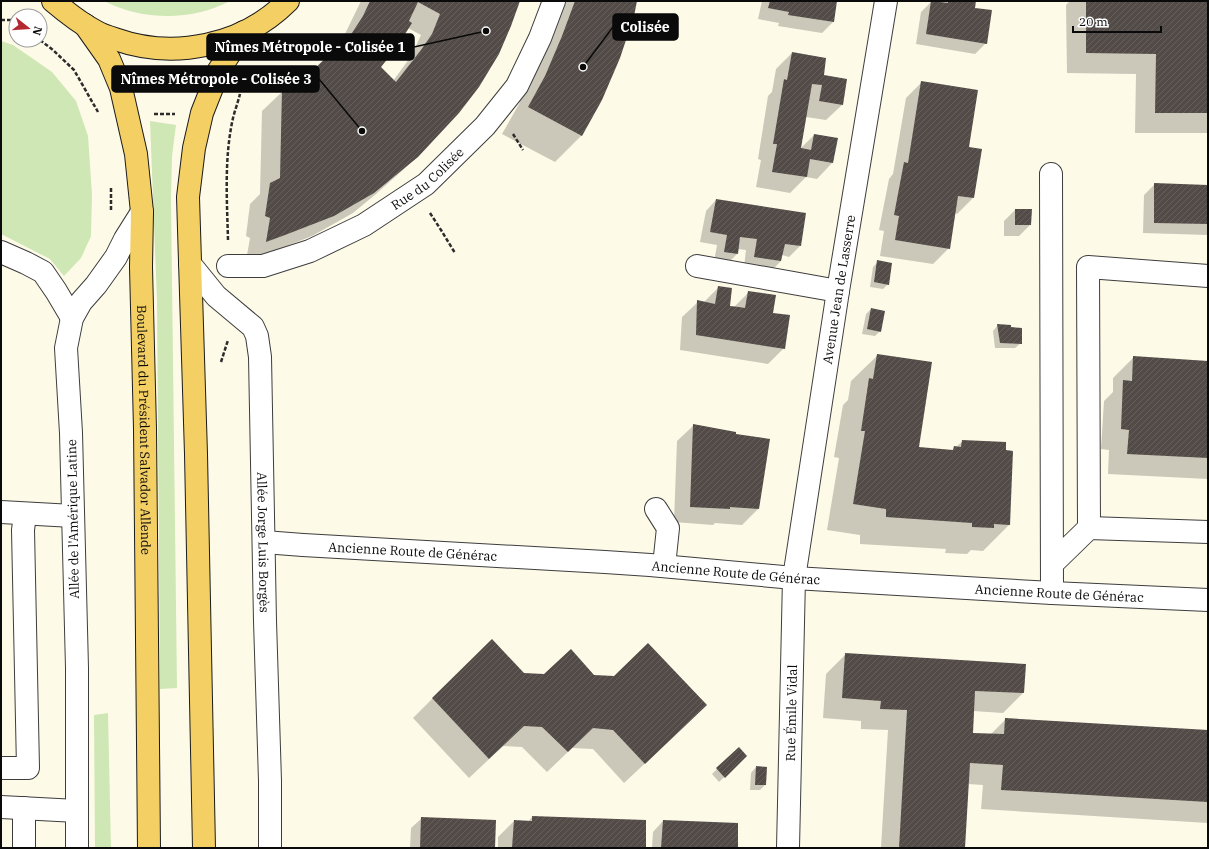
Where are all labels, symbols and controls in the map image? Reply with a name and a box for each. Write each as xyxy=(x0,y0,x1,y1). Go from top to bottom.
north arrow xyxy=(8,8,48,48)
scale bar xyxy=(1073,8,1161,34)
callout: Colisée xyxy=(613,14,678,40)
text: 20 m xyxy=(1079,14,1108,29)
text: Colisée xyxy=(620,18,670,36)
text: N xyxy=(30,25,46,37)
callout: Nîmes Métropole - Colisée 1 xyxy=(207,34,414,60)
text: Nîmes Métropole - Colisée 1 xyxy=(214,38,406,56)
callout: Nîmes Métropole - Colisée 3 xyxy=(112,66,319,92)
text: Nîmes Métropole - Colisée 3 xyxy=(120,70,312,88)
street label: Rue du Colisée xyxy=(388,143,467,213)
street label: Avenue Jean de Lasserre xyxy=(818,214,859,365)
street label: Boulevard du Président Salvador Allende xyxy=(133,305,155,555)
street label: Allée de l'Amérique Latine xyxy=(63,439,83,599)
street label: Allée Jorge Luis Borgès xyxy=(254,472,273,613)
street label: Ancienne Route de Générac xyxy=(328,538,498,564)
street label: Ancienne Route de Générac xyxy=(651,557,821,588)
street label: Ancienne Route de Générac xyxy=(974,580,1145,606)
street label: Rue Émile Vidal xyxy=(781,664,801,762)

